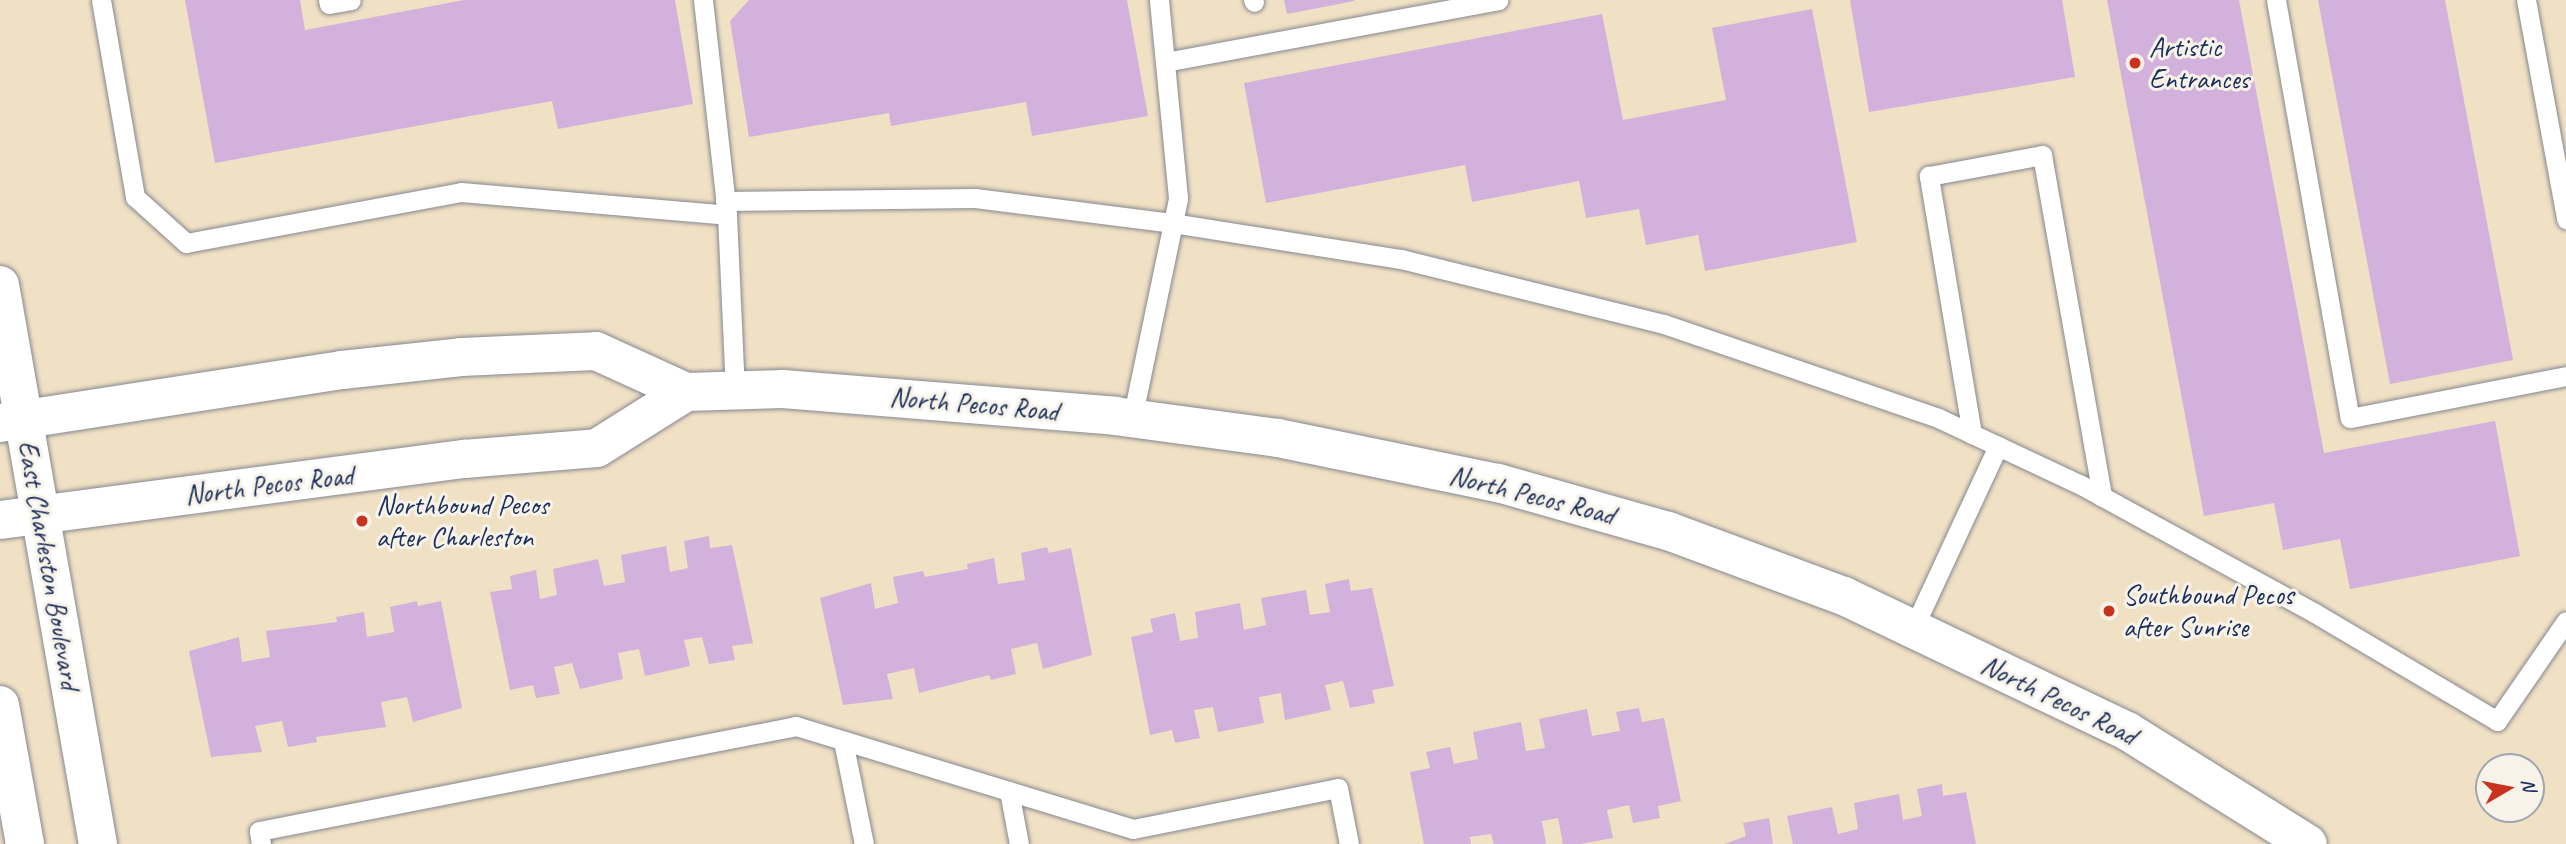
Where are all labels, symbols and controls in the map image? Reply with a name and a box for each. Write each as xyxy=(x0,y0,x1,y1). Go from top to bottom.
place label: Artistic Entrances xyxy=(2149,30,2249,96)
marker: Artistic Entrances xyxy=(2127,55,2143,71)
street label: North Pecos Road xyxy=(888,380,1060,428)
street label: East Charleston Boulevard xyxy=(10,437,88,693)
street label: North Pecos Road xyxy=(183,458,355,512)
street label: North Pecos Road xyxy=(1445,458,1619,532)
place label: Northbound Pecos after Charleston xyxy=(376,488,548,554)
marker: Northbound Pecos after Charleston xyxy=(354,513,370,529)
place label: Southbound Pecos after Sunrise xyxy=(2123,578,2292,644)
marker: Southbound Pecos after Sunrise xyxy=(2101,603,2117,619)
street label: North Pecos Road xyxy=(1975,648,2143,752)
north arrow xyxy=(2475,753,2545,823)
text: N xyxy=(2516,777,2542,793)

